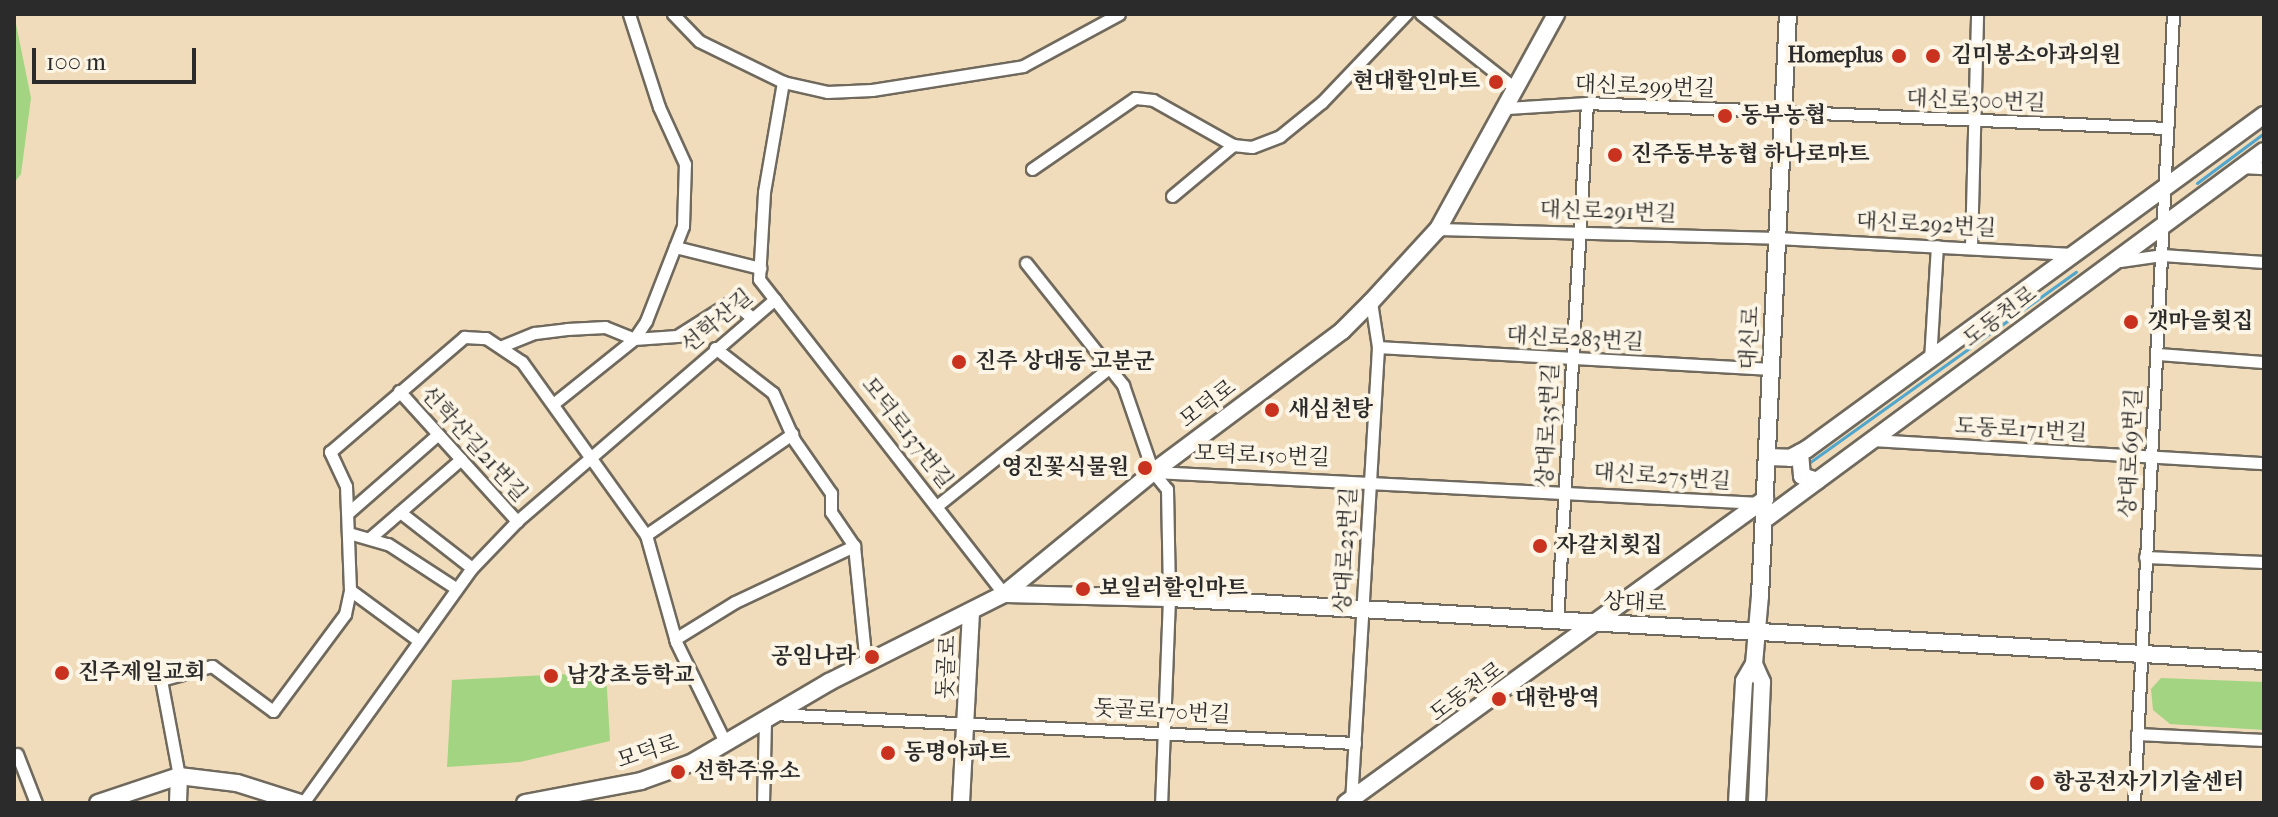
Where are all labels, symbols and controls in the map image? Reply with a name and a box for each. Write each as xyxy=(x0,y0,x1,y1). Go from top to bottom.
scale bar xyxy=(36,32,200,82)
place label: Homeplus xyxy=(1788,43,1883,69)
place label: 김미봉소아과의원 xyxy=(1951,43,2121,69)
marker: 김미봉소아과의원 xyxy=(1922,45,1944,67)
marker: Homeplus xyxy=(1890,47,1908,65)
text: 100 m xyxy=(46,48,106,76)
place label: 현대할인마트 xyxy=(1352,69,1480,95)
street label: 대신로299번길 xyxy=(1574,71,1716,103)
marker: 현대할인마트 xyxy=(1487,73,1505,91)
street label: 대신로300번길 xyxy=(1906,85,2046,117)
place label: 동부농협 xyxy=(1741,103,1826,129)
marker: 동부농협 xyxy=(1716,107,1734,125)
place label: 진주동부농협 하나로마트 xyxy=(1631,142,1869,168)
marker: 진주동부농협 하나로마트 xyxy=(1606,146,1624,164)
street label: 대신로291번길 xyxy=(1539,196,1677,228)
street label: 대신로292번길 xyxy=(1855,208,1997,242)
street label: 도동천로 xyxy=(1958,281,2042,353)
street label: 선학산길 xyxy=(676,284,758,358)
street label: 대신로 xyxy=(1735,305,1765,371)
place label: 갯마을횟집 xyxy=(2147,309,2253,335)
marker: 갯마을횟집 xyxy=(2122,313,2140,331)
street label: 대신로283번길 xyxy=(1506,322,1644,356)
place label: 진주 상대동 고분군 xyxy=(975,349,1154,375)
marker: 진주 상대동 고분군 xyxy=(950,353,968,371)
street label: 상대로35번길 xyxy=(1532,362,1564,488)
street label: 모덕로137번길 xyxy=(855,372,959,494)
street label: 모덕로 xyxy=(1175,374,1241,434)
street label: 선학산길21번길 xyxy=(415,381,533,507)
street label: 상대로69번길 xyxy=(2114,388,2148,518)
place label: 새심천탕 xyxy=(1288,397,1373,423)
marker: 새심천탕 xyxy=(1263,401,1281,419)
street label: 도동로171번길 xyxy=(1954,413,2088,447)
street label: 모덕로150번길 xyxy=(1194,440,1330,472)
place label: 영진꽃식물원 xyxy=(1001,455,1129,481)
marker: 영진꽃식물원 xyxy=(1136,459,1154,477)
street label: 대신로275번길 xyxy=(1592,459,1732,495)
street label: 상대로23번길 xyxy=(1330,486,1362,614)
place label: 자갈치횟집 xyxy=(1556,533,1662,559)
marker: 자갈치횟집 xyxy=(1531,537,1549,555)
place label: 보일러할인마트 xyxy=(1099,576,1248,602)
marker: 보일러할인마트 xyxy=(1074,580,1092,598)
street label: 상대로 xyxy=(1602,588,1668,618)
street label: 돗골로 xyxy=(932,634,962,700)
place label: 공임나라 xyxy=(771,644,856,670)
marker: 공임나라 xyxy=(863,648,881,666)
street label: 도동천로 xyxy=(1425,656,1509,728)
place label: 진주제일교회 xyxy=(78,660,206,686)
place label: 남강초등학교 xyxy=(567,663,695,689)
marker: 진주제일교회 xyxy=(53,664,71,682)
marker: 남강초등학교 xyxy=(542,667,560,685)
place label: 대한방역 xyxy=(1515,686,1600,712)
marker: 대한방역 xyxy=(1490,690,1508,708)
street label: 돗골로170번길 xyxy=(1093,695,1231,729)
street label: 모덕로 xyxy=(614,730,682,774)
place label: 동명아파트 xyxy=(904,740,1010,766)
marker: 동명아파트 xyxy=(879,744,897,762)
place label: 선학주유소 xyxy=(694,759,800,785)
marker: 선학주유소 xyxy=(669,763,687,781)
place label: 항공전자기기술센터 xyxy=(2053,770,2244,796)
marker: 항공전자기기술센터 xyxy=(2028,774,2046,792)

